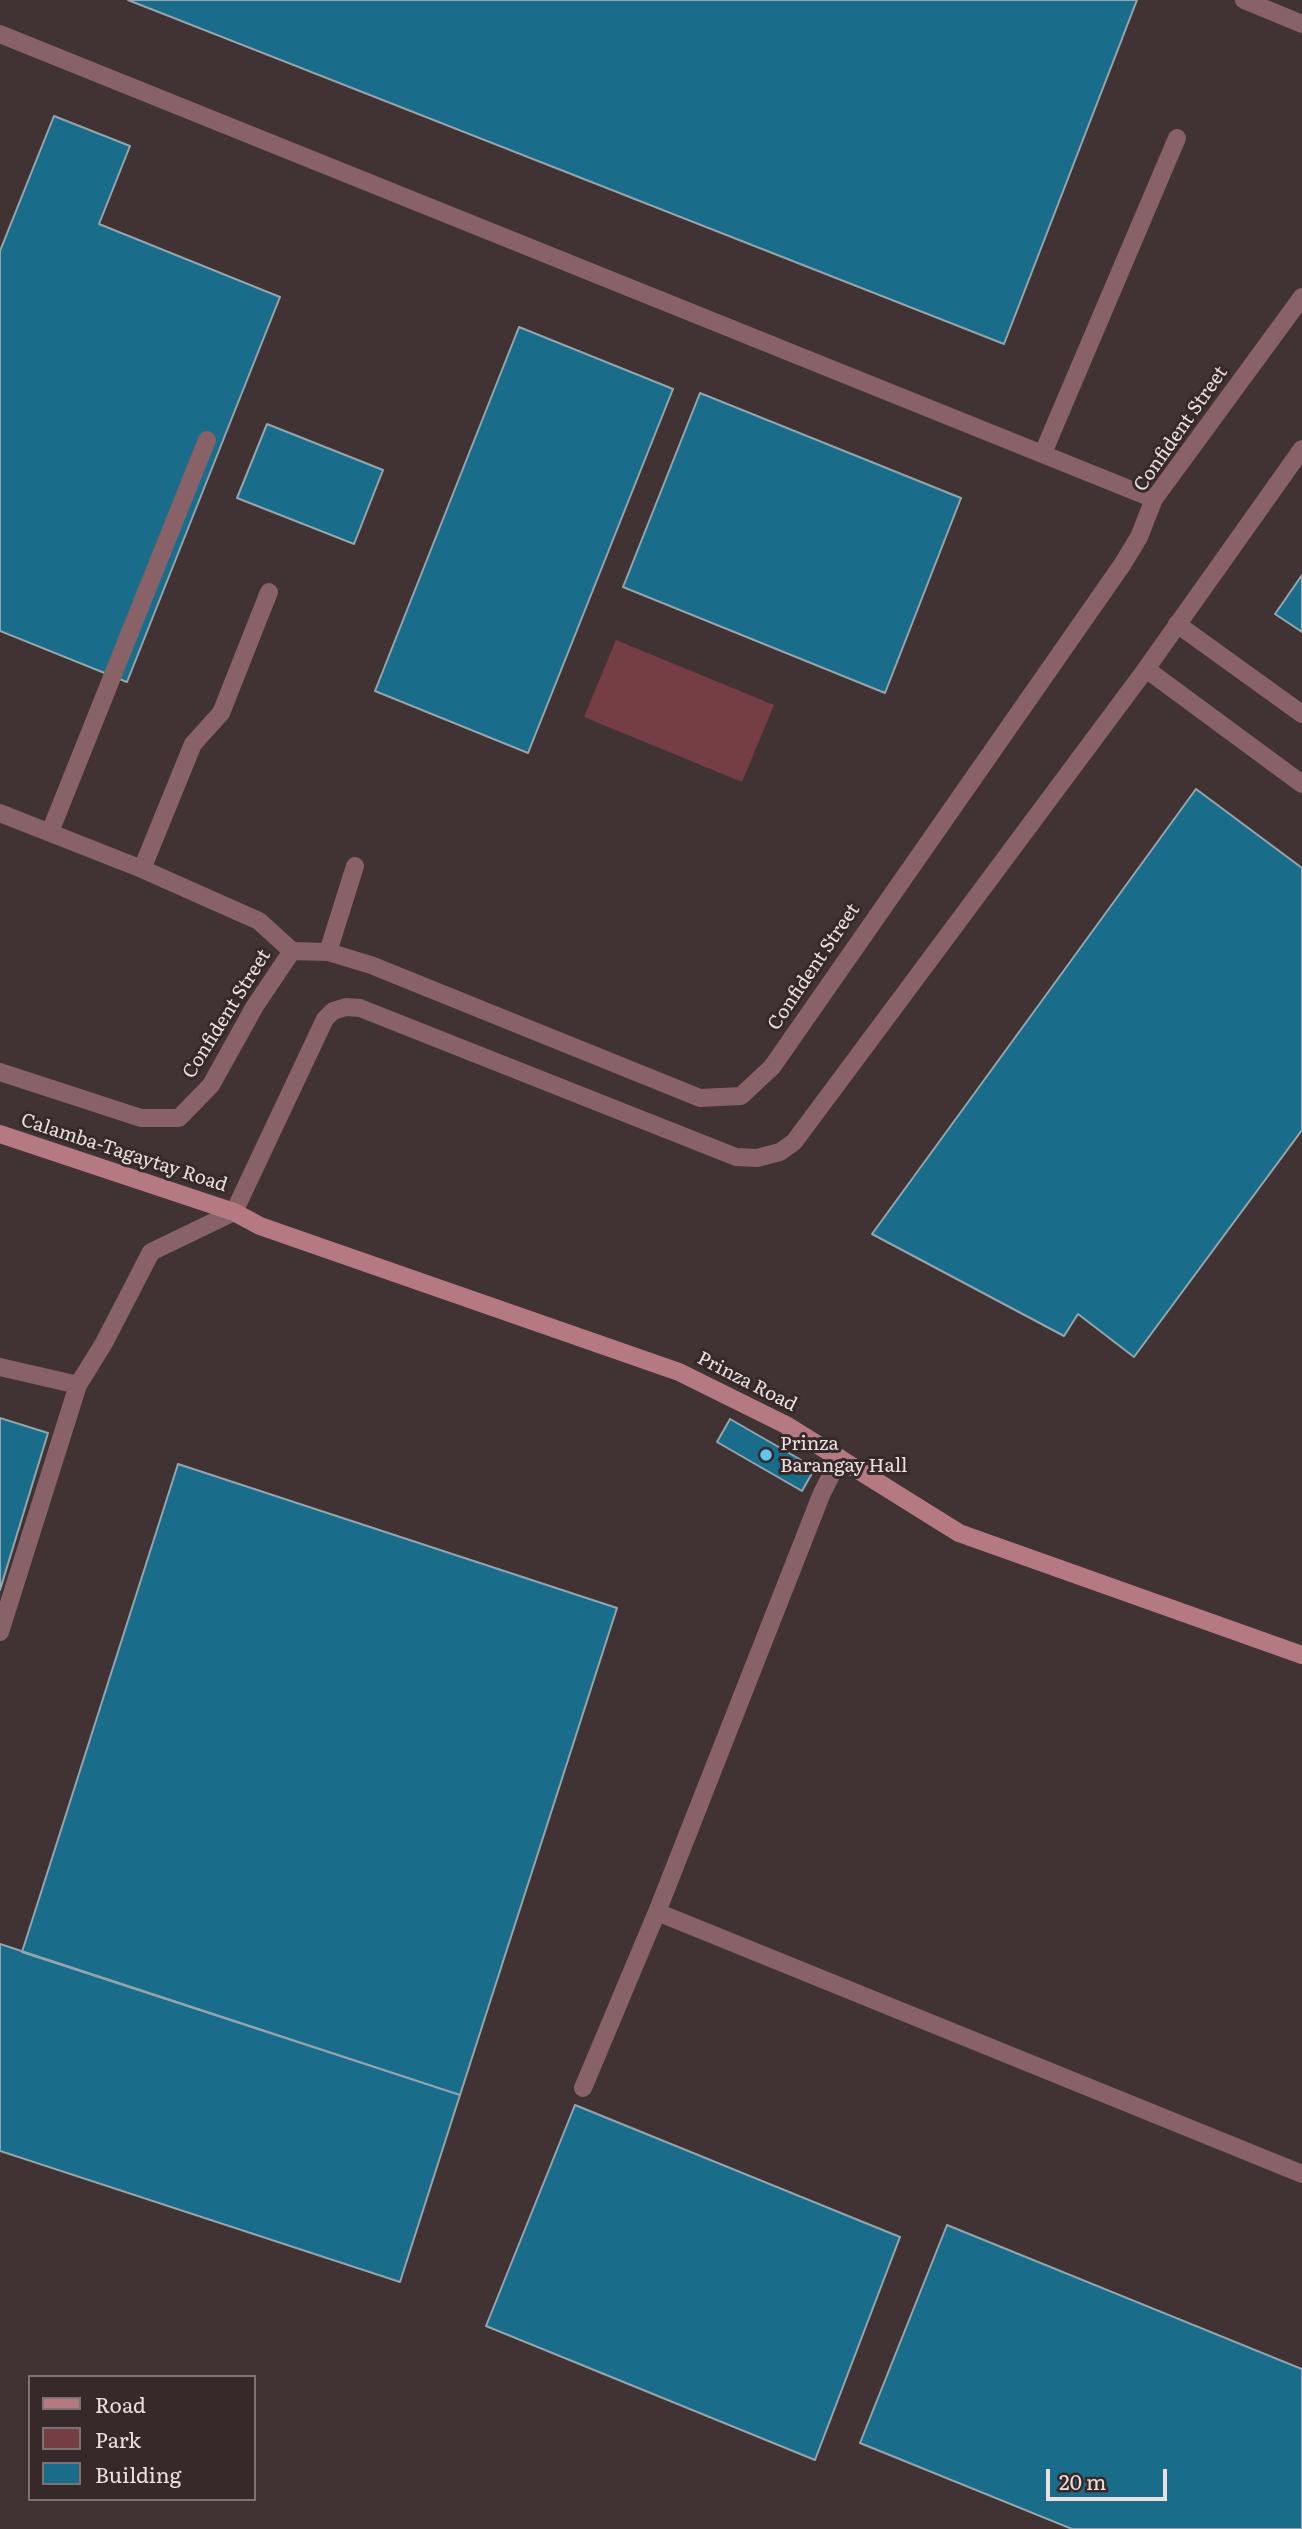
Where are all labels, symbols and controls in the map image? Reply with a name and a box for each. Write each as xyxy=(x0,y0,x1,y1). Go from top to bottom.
street label: Confident Street xyxy=(1129,362,1233,496)
street label: Confident Street xyxy=(763,899,865,1035)
street label: Confident Street xyxy=(178,945,276,1083)
street label: Calamba-Tagaytay Road xyxy=(18,1109,230,1197)
street label: Prinza Road xyxy=(693,1347,801,1417)
place label: Prinza Barangay Hall xyxy=(780,1433,907,1477)
marker: Prinza Barangay Hall xyxy=(758,1447,774,1463)
legend xyxy=(28,2375,256,2501)
text: Road xyxy=(95,2388,146,2419)
text: Park xyxy=(95,2423,141,2454)
scale bar xyxy=(1050,2456,1171,2500)
text: Building xyxy=(95,2458,181,2489)
text: 20 m xyxy=(1059,2465,1106,2496)

